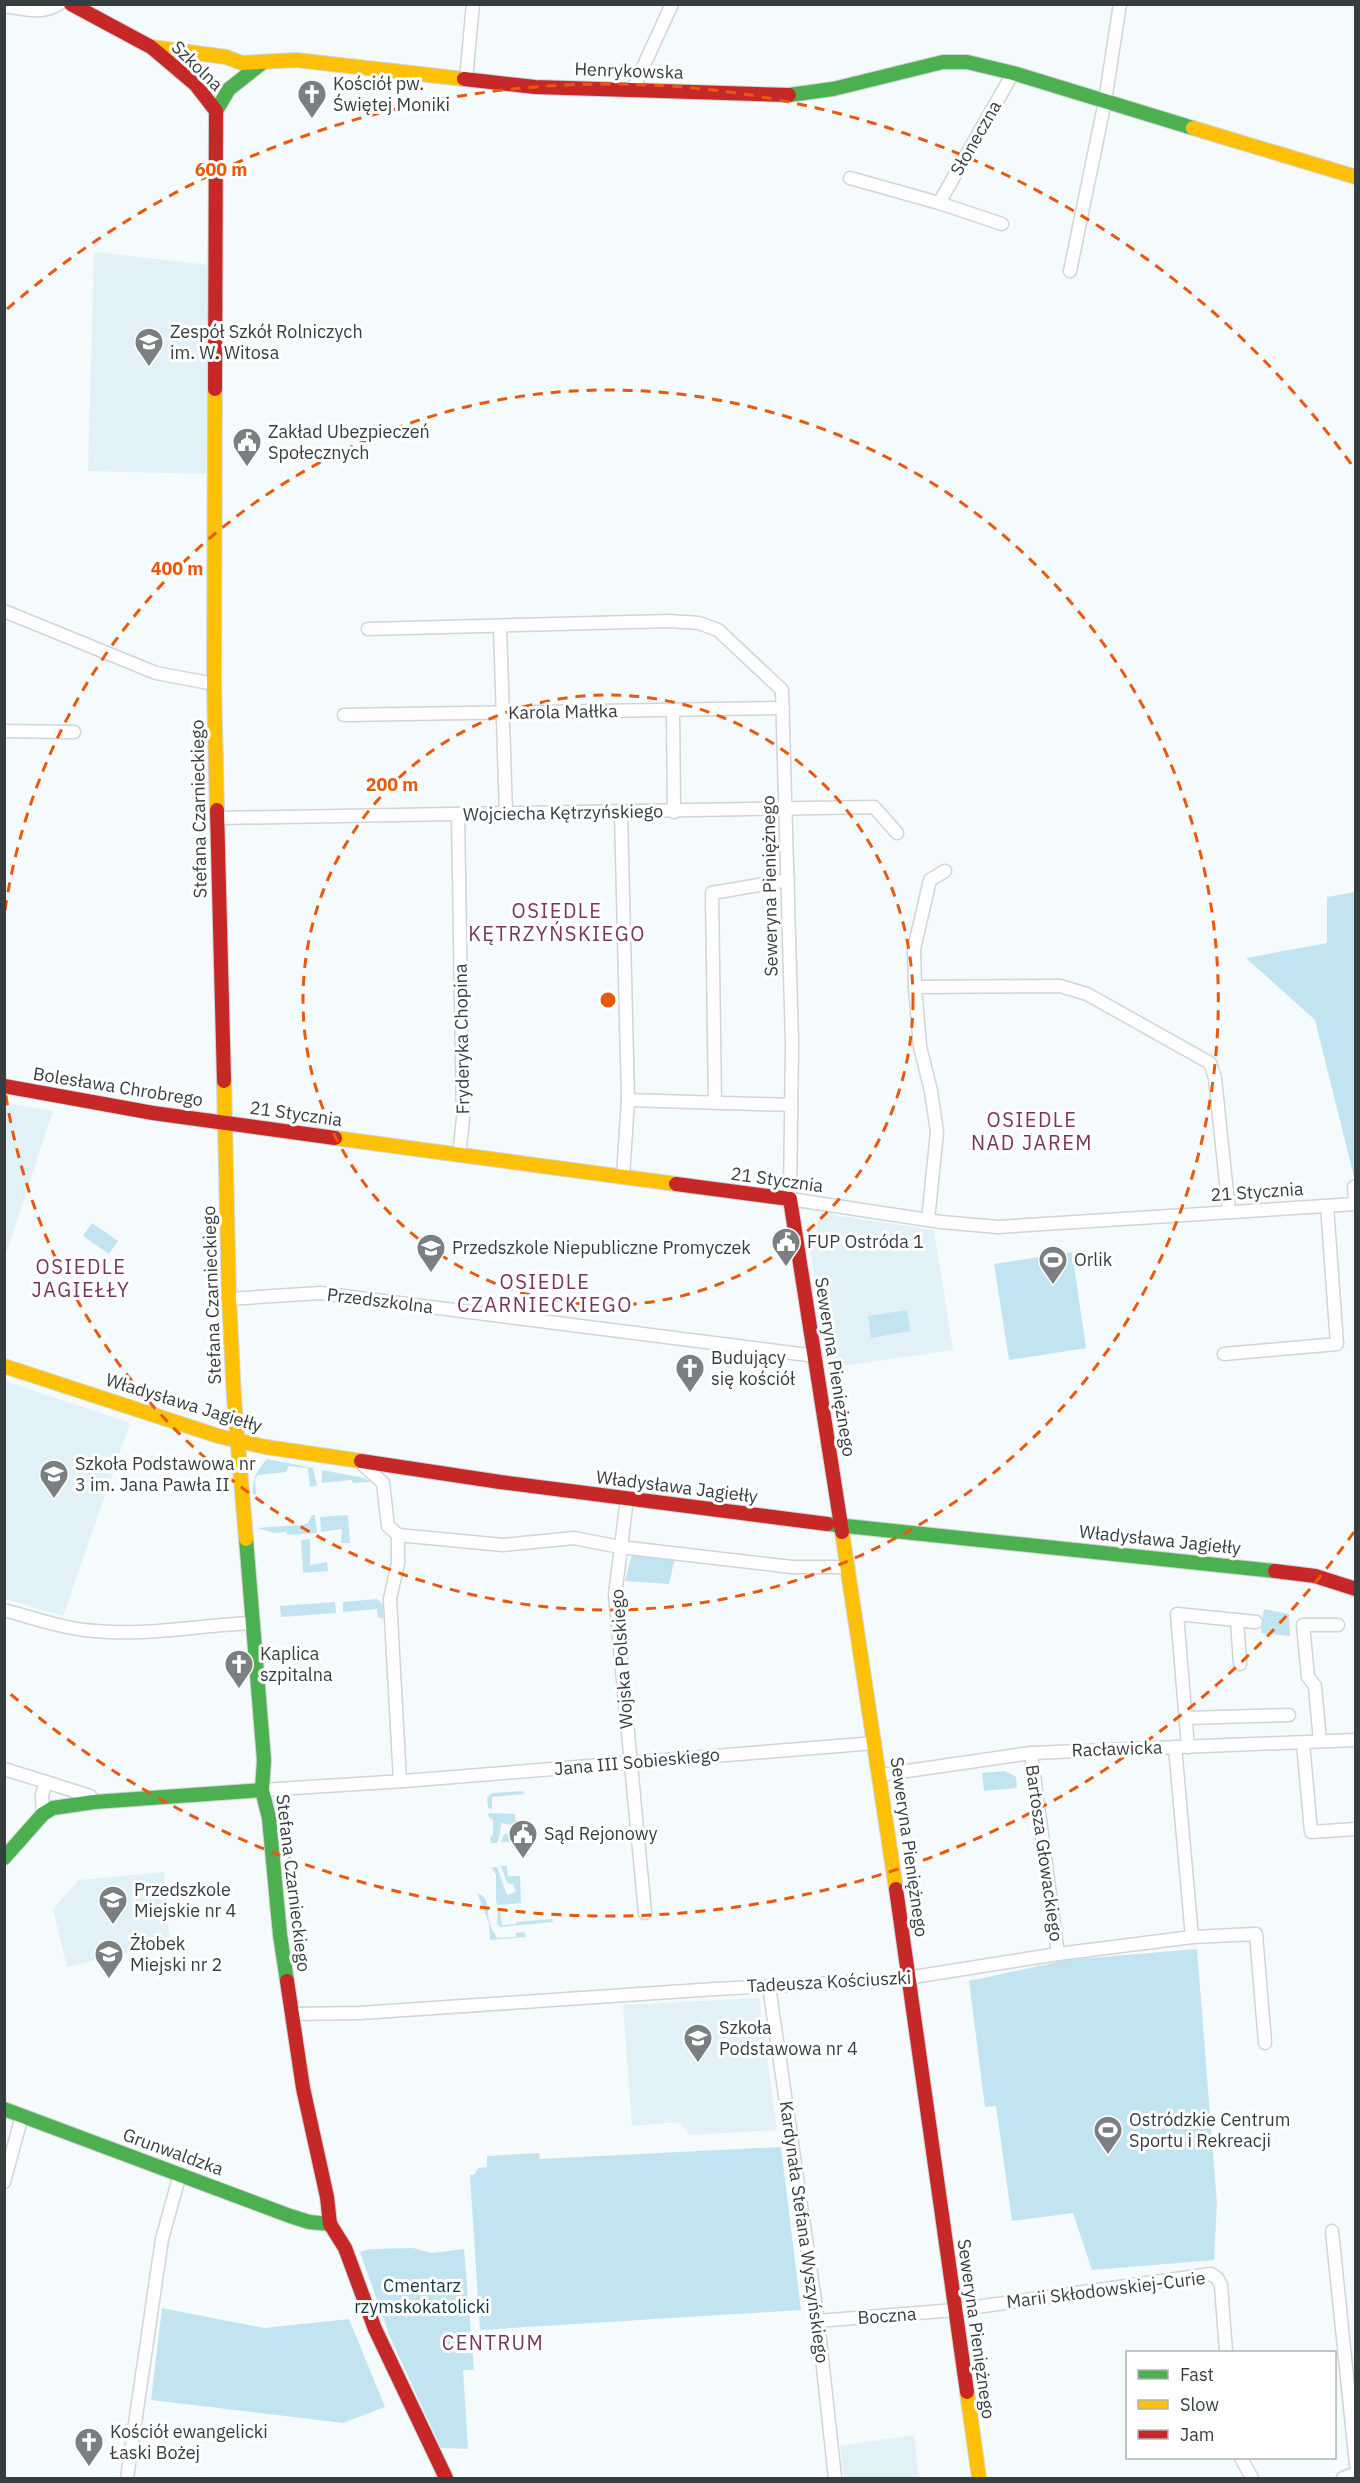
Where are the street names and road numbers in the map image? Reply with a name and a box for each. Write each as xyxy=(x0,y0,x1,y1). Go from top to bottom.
street label: Szkolna xyxy=(167,36,228,96)
street label: Henrykowska xyxy=(574,57,684,84)
street label: Słoneczna xyxy=(945,96,1006,179)
street label: Karola Małłka xyxy=(508,699,618,724)
street label: Stefana Czarnieckiego xyxy=(185,719,212,899)
street label: Seweryna Pieniężnego xyxy=(756,795,783,977)
street label: Wojciecha Kętrzyńskiego xyxy=(463,799,663,826)
street label: Fryderyka Chopina xyxy=(449,963,474,1115)
street label: Bolesława Chrobrego xyxy=(31,1062,205,1111)
street label: 21 Stycznia xyxy=(248,1096,344,1131)
street label: 21 Stycznia xyxy=(729,1162,825,1197)
street label: 21 Stycznia xyxy=(1210,1177,1305,1206)
street label: Stefana Czarnieckiego xyxy=(197,1205,226,1385)
street label: Seweryna Pieniężnego xyxy=(810,1276,861,1458)
street label: Przedszkolna xyxy=(326,1283,435,1318)
street label: Władysława Jagiełły xyxy=(103,1368,265,1437)
street label: Władysława Jagiełły xyxy=(595,1465,759,1508)
street label: Władysława Jagiełły xyxy=(1078,1520,1242,1559)
street label: Wojska Polskiego xyxy=(605,1588,638,1730)
street label: Racławicka xyxy=(1071,1735,1163,1762)
street label: Jana III Sobieskiego xyxy=(553,1743,721,1780)
street label: Seweryna Pieniężnego xyxy=(885,1755,934,1938)
street label: Bartosza Głowackiego xyxy=(1021,1763,1068,1943)
street label: Stefana Czarnieckiego xyxy=(271,1793,316,1973)
street label: Tadeusza Kościuszki xyxy=(746,1966,912,1997)
street label: Kardynała Stefana Wyszyńskiego xyxy=(775,2099,834,2365)
street label: Grunwaldzka xyxy=(120,2123,227,2180)
street label: Seweryna Pieniężnego xyxy=(952,2237,1001,2420)
street label: Marii Skłodowskiej-Curie xyxy=(1005,2266,1207,2313)
street label: Boczna xyxy=(857,2302,918,2329)

